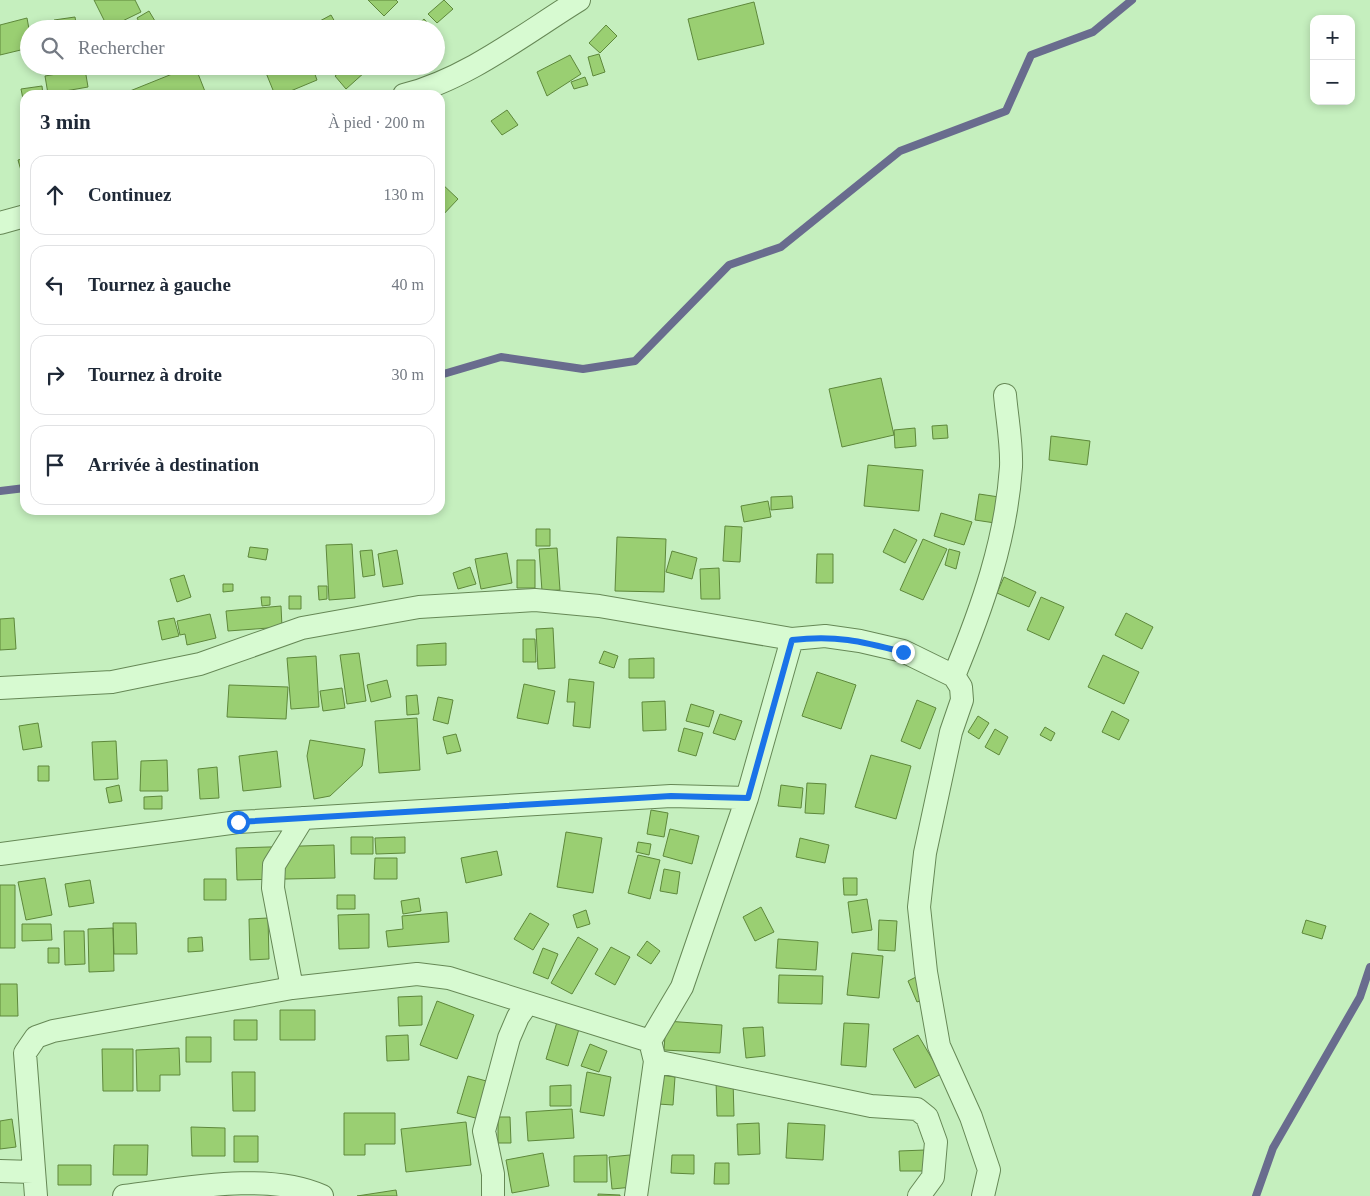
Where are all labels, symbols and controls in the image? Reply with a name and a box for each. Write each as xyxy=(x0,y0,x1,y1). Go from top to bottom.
map controls xyxy=(1310,15,1355,105)
button: + xyxy=(1310,15,1355,60)
search box xyxy=(20,20,445,75)
icon: search xyxy=(38,34,66,62)
text: Rechercher xyxy=(78,37,165,58)
button: − xyxy=(1310,60,1355,105)
text: 3 min xyxy=(40,110,91,134)
text: À pied · 200 m xyxy=(328,114,425,131)
icon: ahead xyxy=(41,181,69,209)
text: Continuez xyxy=(88,184,171,205)
text: 130 m xyxy=(384,186,424,203)
icon: left xyxy=(41,271,69,299)
text: Tournez à gauche xyxy=(88,274,231,295)
text: 40 m xyxy=(392,276,424,293)
icon: right xyxy=(41,361,69,389)
text: Tournez à droite xyxy=(88,364,222,385)
text: 30 m xyxy=(392,366,424,383)
icon: arrive xyxy=(41,451,69,479)
text: Arrivée à destination xyxy=(88,454,259,475)
route end xyxy=(892,641,915,664)
route start xyxy=(227,811,250,834)

